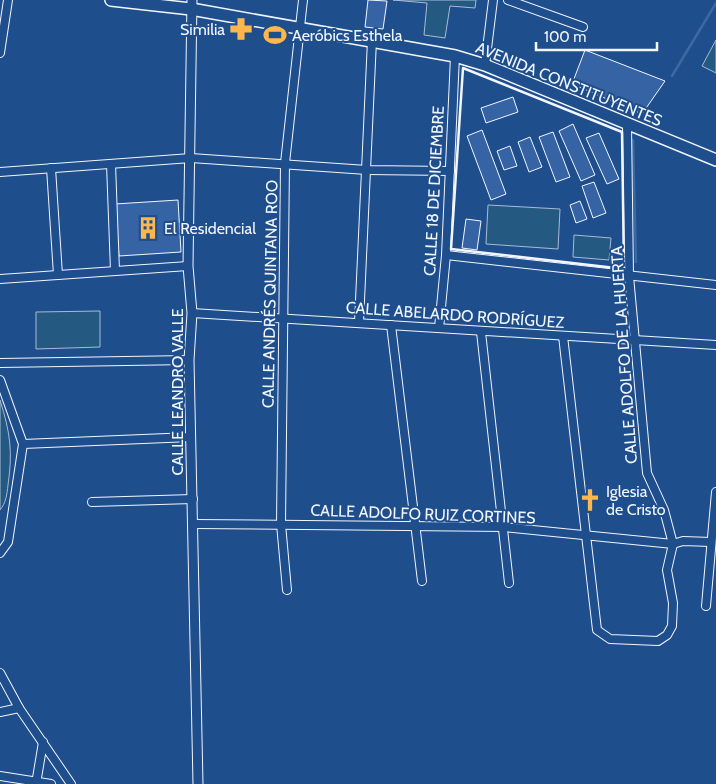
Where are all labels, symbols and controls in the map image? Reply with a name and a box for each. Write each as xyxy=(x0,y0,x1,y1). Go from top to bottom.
pharmacy icon: Similia xyxy=(228,16,254,42)
place label: Similia xyxy=(180,20,225,39)
scale bar xyxy=(536,20,657,52)
sports icon: Aeróbics Esthela xyxy=(262,22,288,48)
place label: Aeróbics Esthela xyxy=(292,26,403,45)
text: 100 m xyxy=(544,28,586,46)
street label: AVENIDA CONSTITUYENTES xyxy=(473,38,665,130)
street label: CALLE 18 DE DICIEMBRE xyxy=(420,105,448,277)
street label: CALLE ANDRÉS QUINTANA ROO xyxy=(259,180,281,408)
building icon: El Residencial xyxy=(135,215,161,241)
place label: El Residencial xyxy=(164,219,256,238)
street label: CALLE ADOLFO DE LA HUERTA xyxy=(607,245,641,465)
street label: CALLE ABELARDO RODRÍGUEZ xyxy=(345,298,565,332)
street label: CALLE LEANDRO VALLE xyxy=(168,308,187,476)
place label: Iglesia de Cristo xyxy=(606,482,666,519)
church icon: Iglesia de Cristo xyxy=(577,487,603,513)
street label: CALLE ADOLFO RUIZ CORTINES xyxy=(310,501,536,527)

